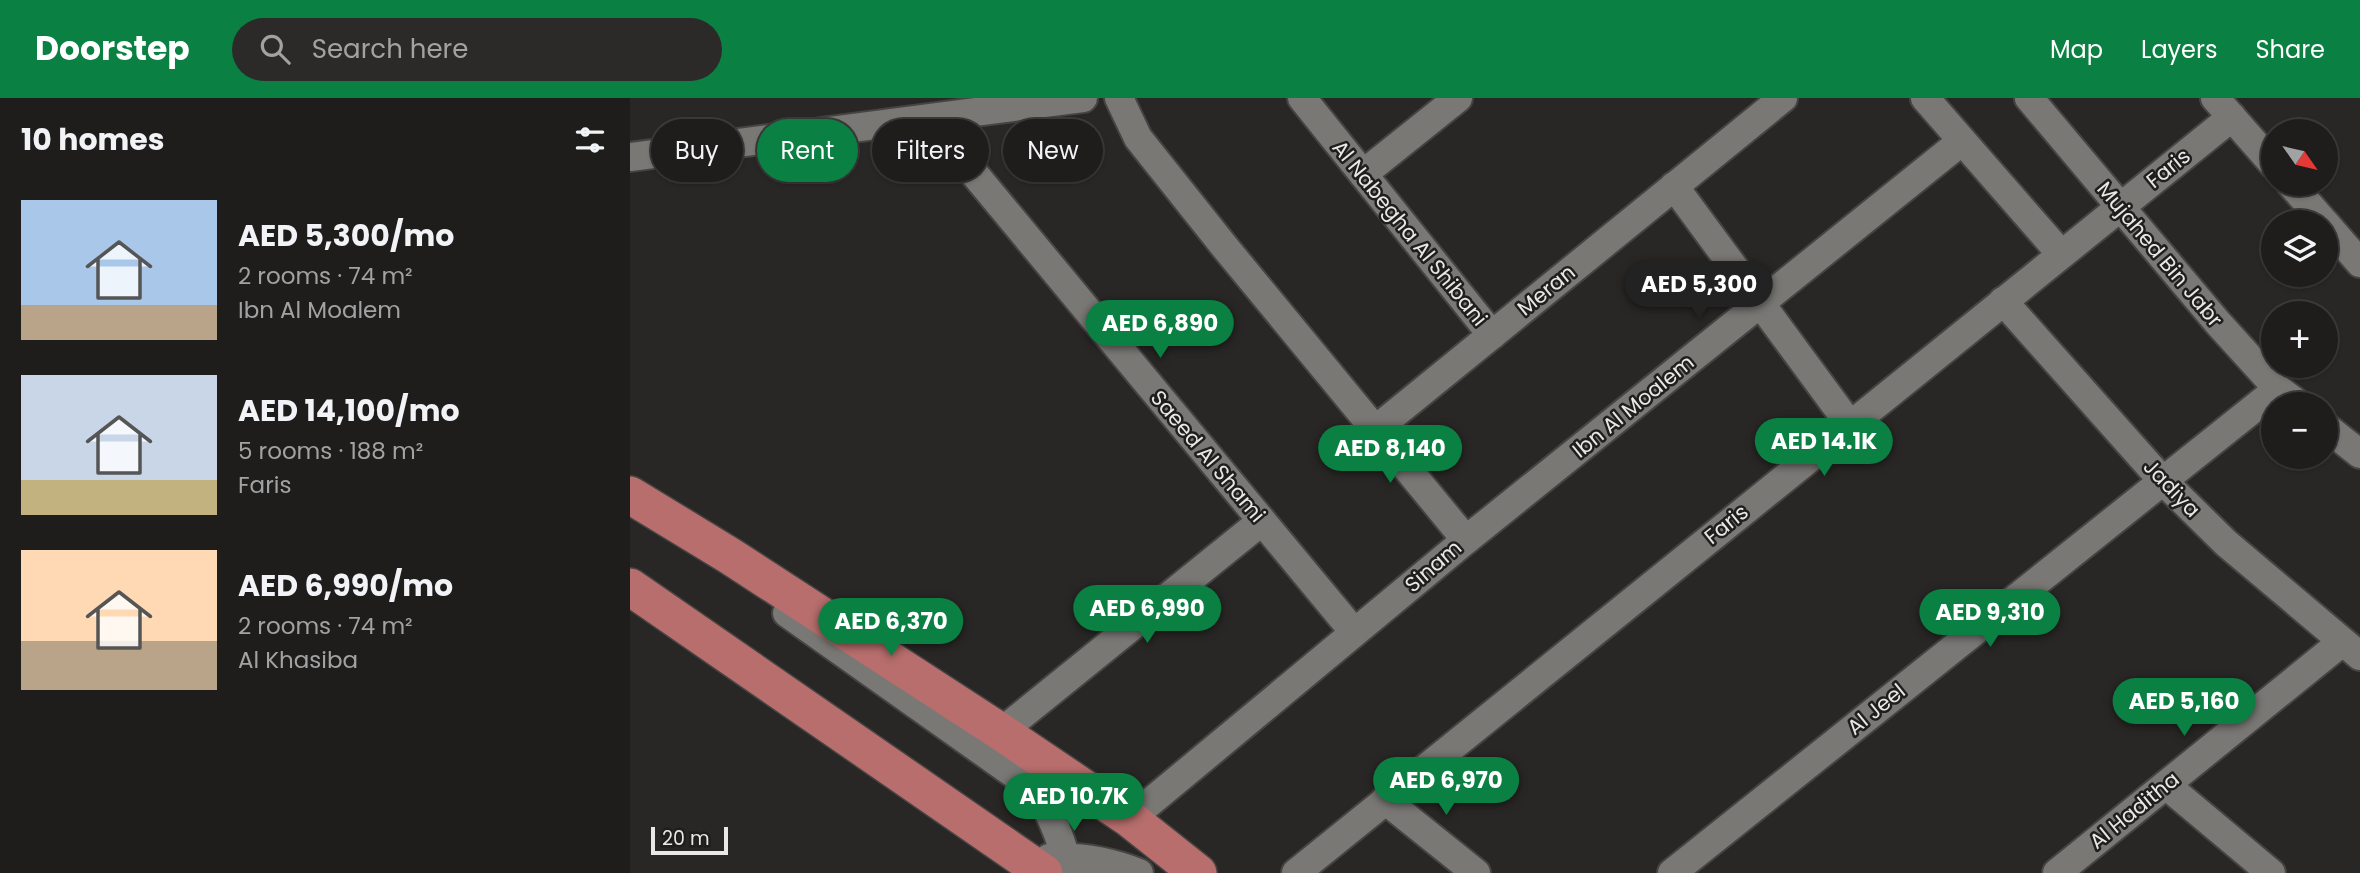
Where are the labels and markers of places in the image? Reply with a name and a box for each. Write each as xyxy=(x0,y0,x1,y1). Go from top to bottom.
pin: AED 5,300 xyxy=(1619,262,1779,321)
pin: AED 6,890 xyxy=(1080,300,1240,360)
pin: AED 14.1K xyxy=(1744,418,1904,478)
pin: AED 8,140 xyxy=(1310,426,1470,485)
pin: AED 6,990 xyxy=(1067,586,1227,645)
pin: AED 9,310 xyxy=(1910,589,2070,649)
pin: AED 6,370 xyxy=(811,598,971,658)
pin: AED 5,160 xyxy=(2104,678,2264,738)
pin: AED 6,970 xyxy=(1366,758,1526,817)
pin: AED 10.7K xyxy=(994,774,1154,833)

